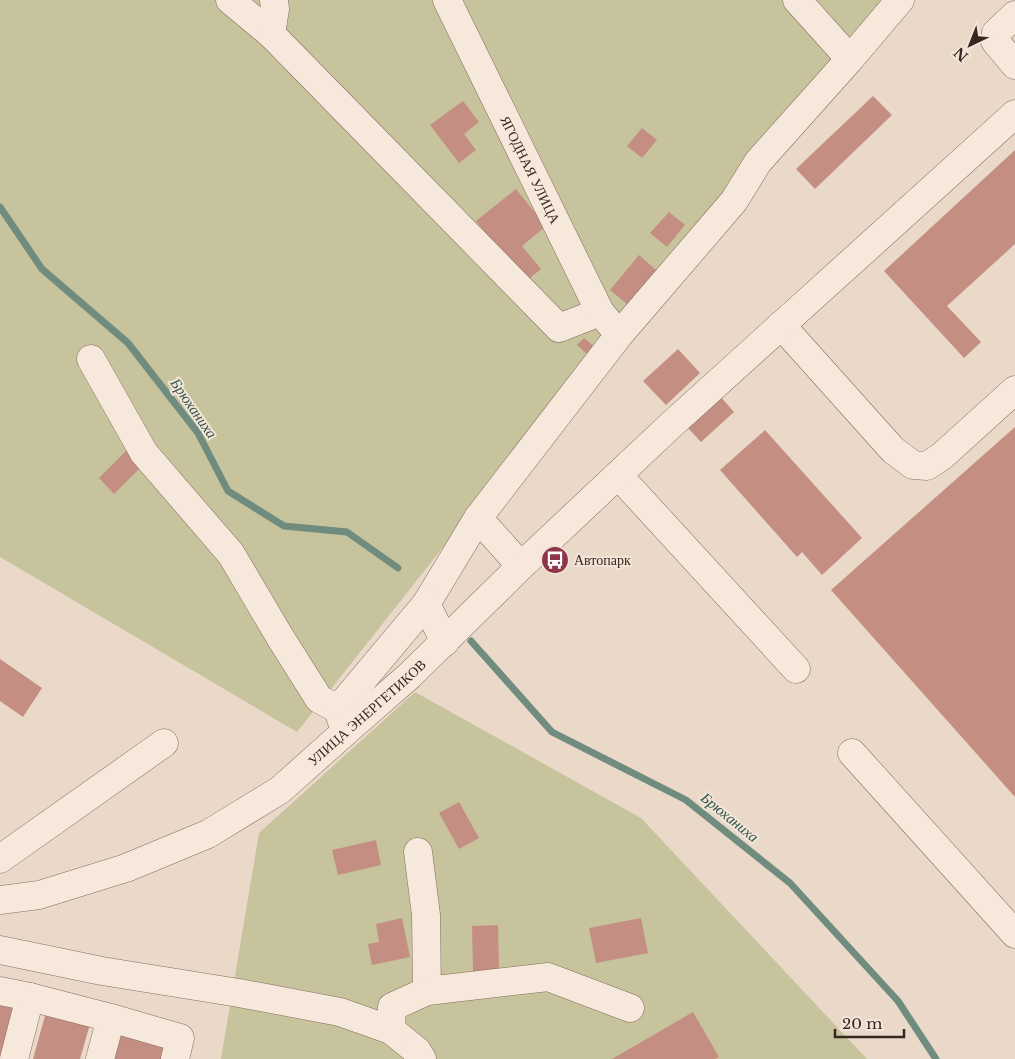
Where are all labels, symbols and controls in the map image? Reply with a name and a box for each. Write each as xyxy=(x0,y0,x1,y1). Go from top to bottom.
north arrow xyxy=(945,20,995,70)
text: N xyxy=(950,43,972,66)
street label: ЯГОДНАЯ УЛИЦА xyxy=(496,113,565,227)
water label: Брюханиха xyxy=(166,373,222,442)
bus stop icon: Автопарк xyxy=(540,545,570,575)
place label: Автопарк xyxy=(574,551,631,569)
street label: УЛИЦА ЭНЕРГЕТИКОВ xyxy=(304,655,430,770)
water label: Брюханиха xyxy=(696,787,763,846)
scale bar xyxy=(835,1006,904,1038)
text: 20 m xyxy=(842,1014,882,1033)

